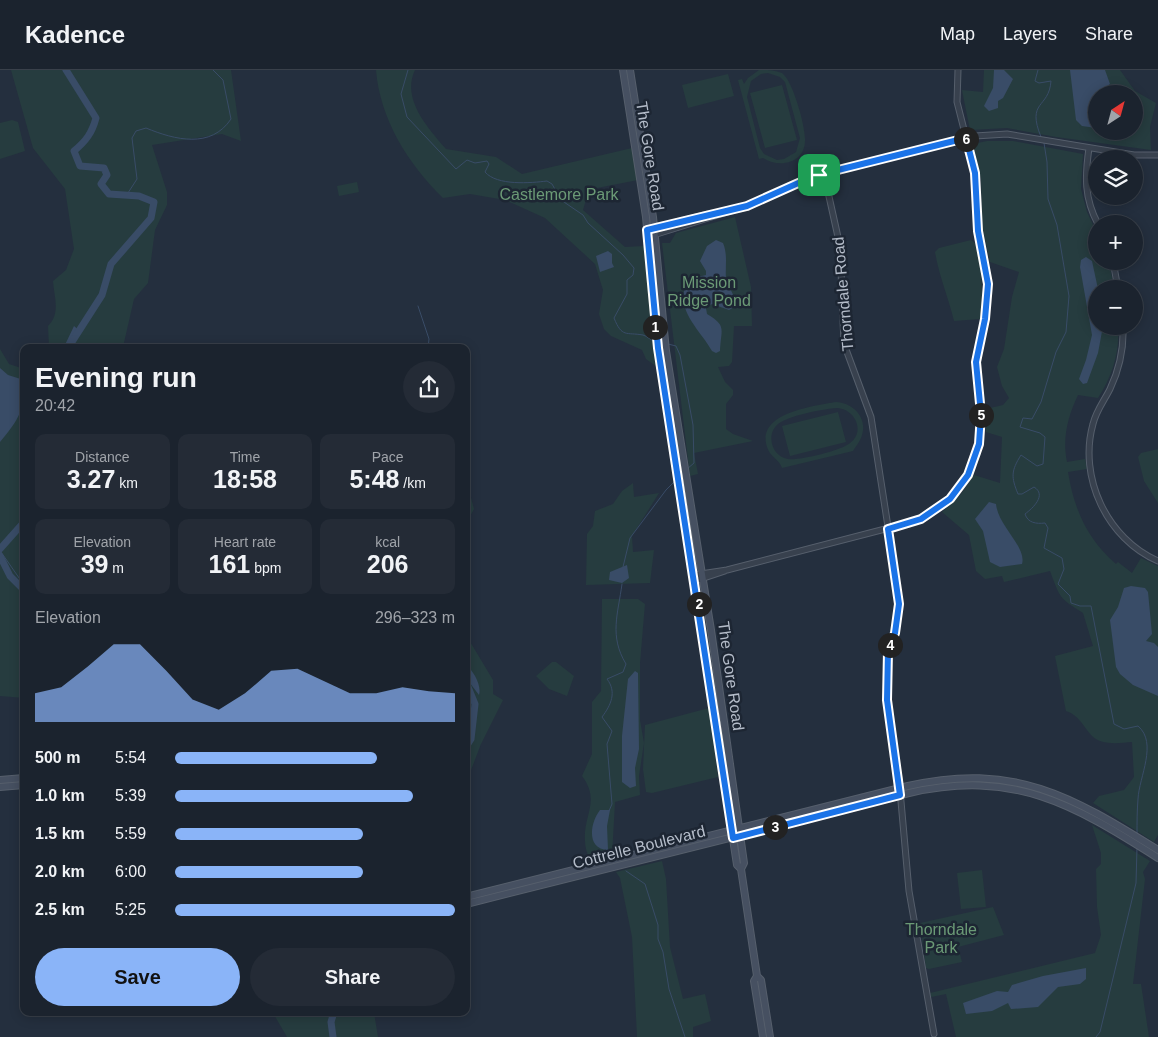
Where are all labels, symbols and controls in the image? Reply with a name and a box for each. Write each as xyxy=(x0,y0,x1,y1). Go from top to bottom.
text: Kadence xyxy=(25,21,125,48)
text: Map xyxy=(940,24,975,44)
text: Layers xyxy=(1003,24,1057,44)
text: Share xyxy=(1085,24,1133,44)
north arrow xyxy=(1088,85,1142,140)
map controls xyxy=(1088,85,1143,335)
street label: The Gore Road xyxy=(633,100,667,212)
pin: 6 xyxy=(954,126,978,152)
text: 6 xyxy=(963,131,970,147)
button: layers xyxy=(1088,150,1143,205)
pin xyxy=(798,154,840,196)
icon: arrive xyxy=(805,161,833,189)
park label: Castlemore Park xyxy=(499,186,620,203)
button: + xyxy=(1088,215,1143,270)
street label: Thorndale Road xyxy=(830,236,856,352)
park label: Mission Ridge Pond xyxy=(667,274,751,309)
button: − xyxy=(1088,280,1143,335)
pin: 1 xyxy=(642,314,668,340)
text: 1 xyxy=(652,319,659,335)
button: share xyxy=(403,361,455,413)
text: Evening run xyxy=(35,362,197,393)
text: 20:42 xyxy=(35,397,75,414)
pin: 5 xyxy=(968,402,994,428)
text: 5 xyxy=(978,407,985,423)
text: Distance xyxy=(75,449,130,465)
text: Time xyxy=(230,449,260,465)
text: Pace xyxy=(372,449,404,465)
text: 3.27 xyxy=(67,465,115,493)
text: 18:58 xyxy=(213,465,277,493)
text: 5:48 xyxy=(349,465,399,493)
text: km xyxy=(115,475,138,491)
text: /km xyxy=(399,475,426,491)
text: Elevation xyxy=(74,534,131,550)
text: Heart rate xyxy=(214,534,276,550)
text: kcal xyxy=(375,534,400,550)
text: 39 xyxy=(81,550,108,578)
text: 161 xyxy=(209,550,250,578)
text: 206 xyxy=(367,550,409,578)
text: m xyxy=(108,560,124,576)
text: bpm xyxy=(250,560,281,576)
pin: 2 xyxy=(686,592,712,616)
text: 2 xyxy=(696,596,703,612)
text: Elevation xyxy=(35,609,101,626)
text: 296–323 m xyxy=(375,609,455,626)
street label: The Gore Road xyxy=(715,620,747,732)
pin: 4 xyxy=(878,632,902,658)
text: 4 xyxy=(887,637,894,653)
text: 500 m xyxy=(35,749,80,766)
text: 5:54 xyxy=(115,749,146,766)
text: 1.0 km xyxy=(35,787,85,804)
text: 5:39 xyxy=(115,787,146,804)
pin: 3 xyxy=(762,814,788,840)
text: 3 xyxy=(772,819,779,835)
street label: Cottrelle Boulevard xyxy=(571,822,707,872)
text: 1.5 km xyxy=(35,825,85,842)
text: 5:59 xyxy=(115,825,146,842)
text: 2.0 km xyxy=(35,863,85,880)
text: 6:00 xyxy=(115,863,146,880)
text: 2.5 km xyxy=(35,901,85,918)
text: 5:25 xyxy=(115,901,146,918)
park label: Thorndale Park xyxy=(905,921,977,956)
button: Save xyxy=(35,948,240,1006)
button: Share xyxy=(250,948,455,1006)

